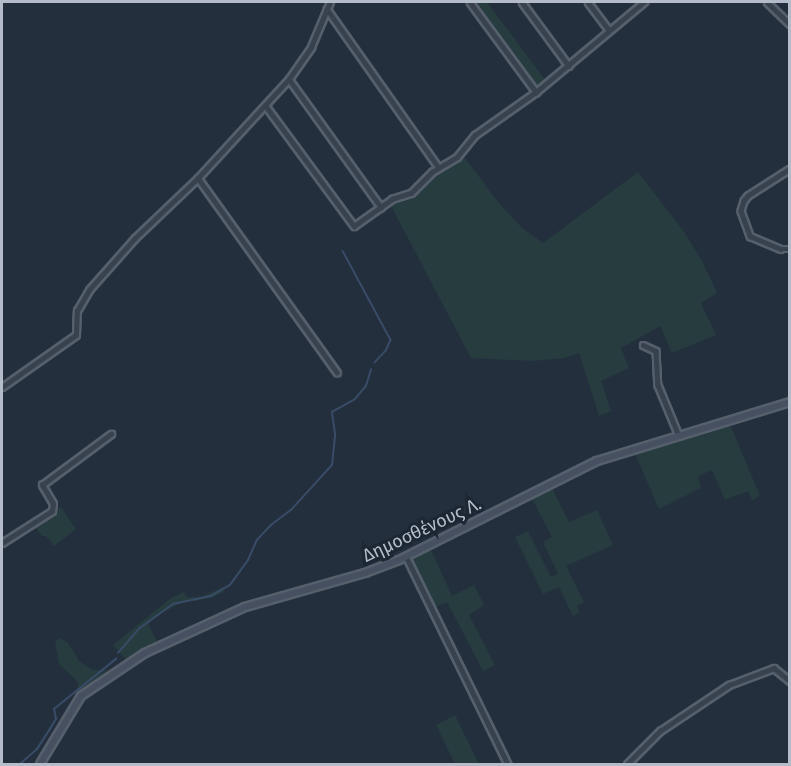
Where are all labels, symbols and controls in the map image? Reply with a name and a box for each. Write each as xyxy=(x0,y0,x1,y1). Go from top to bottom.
street label: Δημοσθένους Λ. xyxy=(359,493,485,567)

